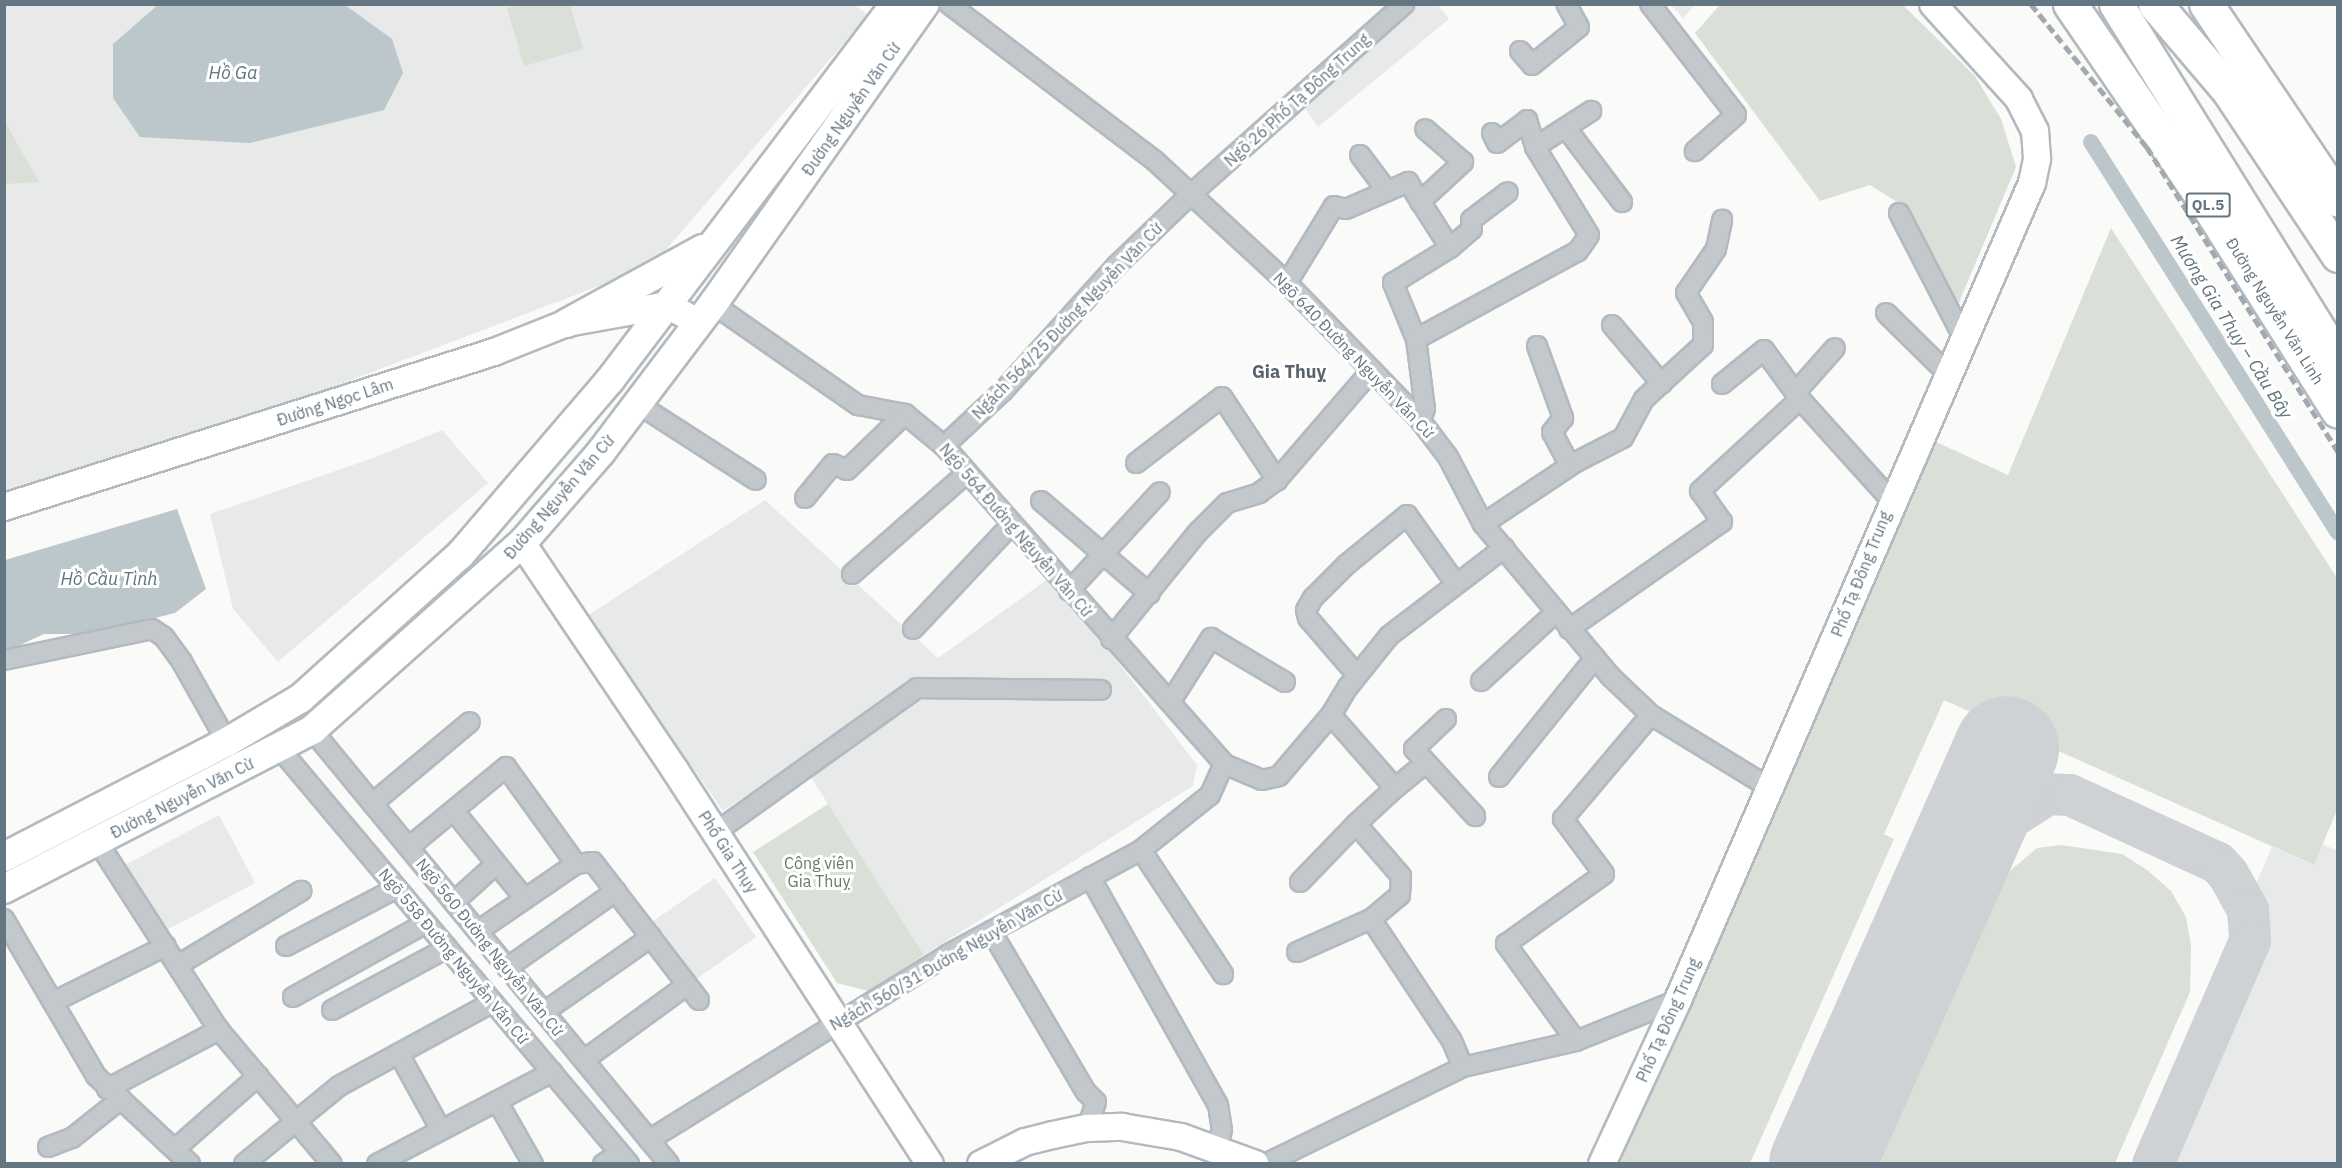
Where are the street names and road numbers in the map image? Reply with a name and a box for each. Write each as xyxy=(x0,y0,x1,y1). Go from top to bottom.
street label: Ngõ 26 Phố Tạ Đông Trung xyxy=(1220,30,1374,170)
street label: Đường Nguyễn Văn Cừ xyxy=(798,39,904,179)
road number: QL.5 xyxy=(2186,193,2230,217)
street label: Ngách 564/25 Đường Nguyễn Văn Cừ xyxy=(968,219,1166,423)
street label: Đường Nguyễn Văn Linh xyxy=(2222,234,2328,388)
street label: Ngõ 640 Đường Nguyễn Văn Cừ xyxy=(1270,268,1438,442)
street label: Đường Ngọc Lâm xyxy=(274,374,396,430)
street label: Đường Nguyễn Văn Cừ xyxy=(500,431,618,563)
street label: Ngõ 564 Đường Nguyễn Văn Cừ xyxy=(936,439,1096,621)
street label: Phố Tạ Đông Trung xyxy=(1827,508,1895,640)
street label: Đường Nguyễn Văn Cừ xyxy=(107,754,257,842)
street label: Phố Gia Thụy xyxy=(694,807,762,897)
street label: Ngõ 560 Đường Nguyễn Văn Cừ xyxy=(412,854,568,1040)
street label: Ngõ 558 Đường Nguyễn Văn Cừ xyxy=(375,864,533,1048)
street label: Ngách 560/31 Đường Nguyễn Văn Cừ xyxy=(826,885,1066,1035)
street label: Phố Tạ Đông Trung xyxy=(1632,955,1704,1085)

